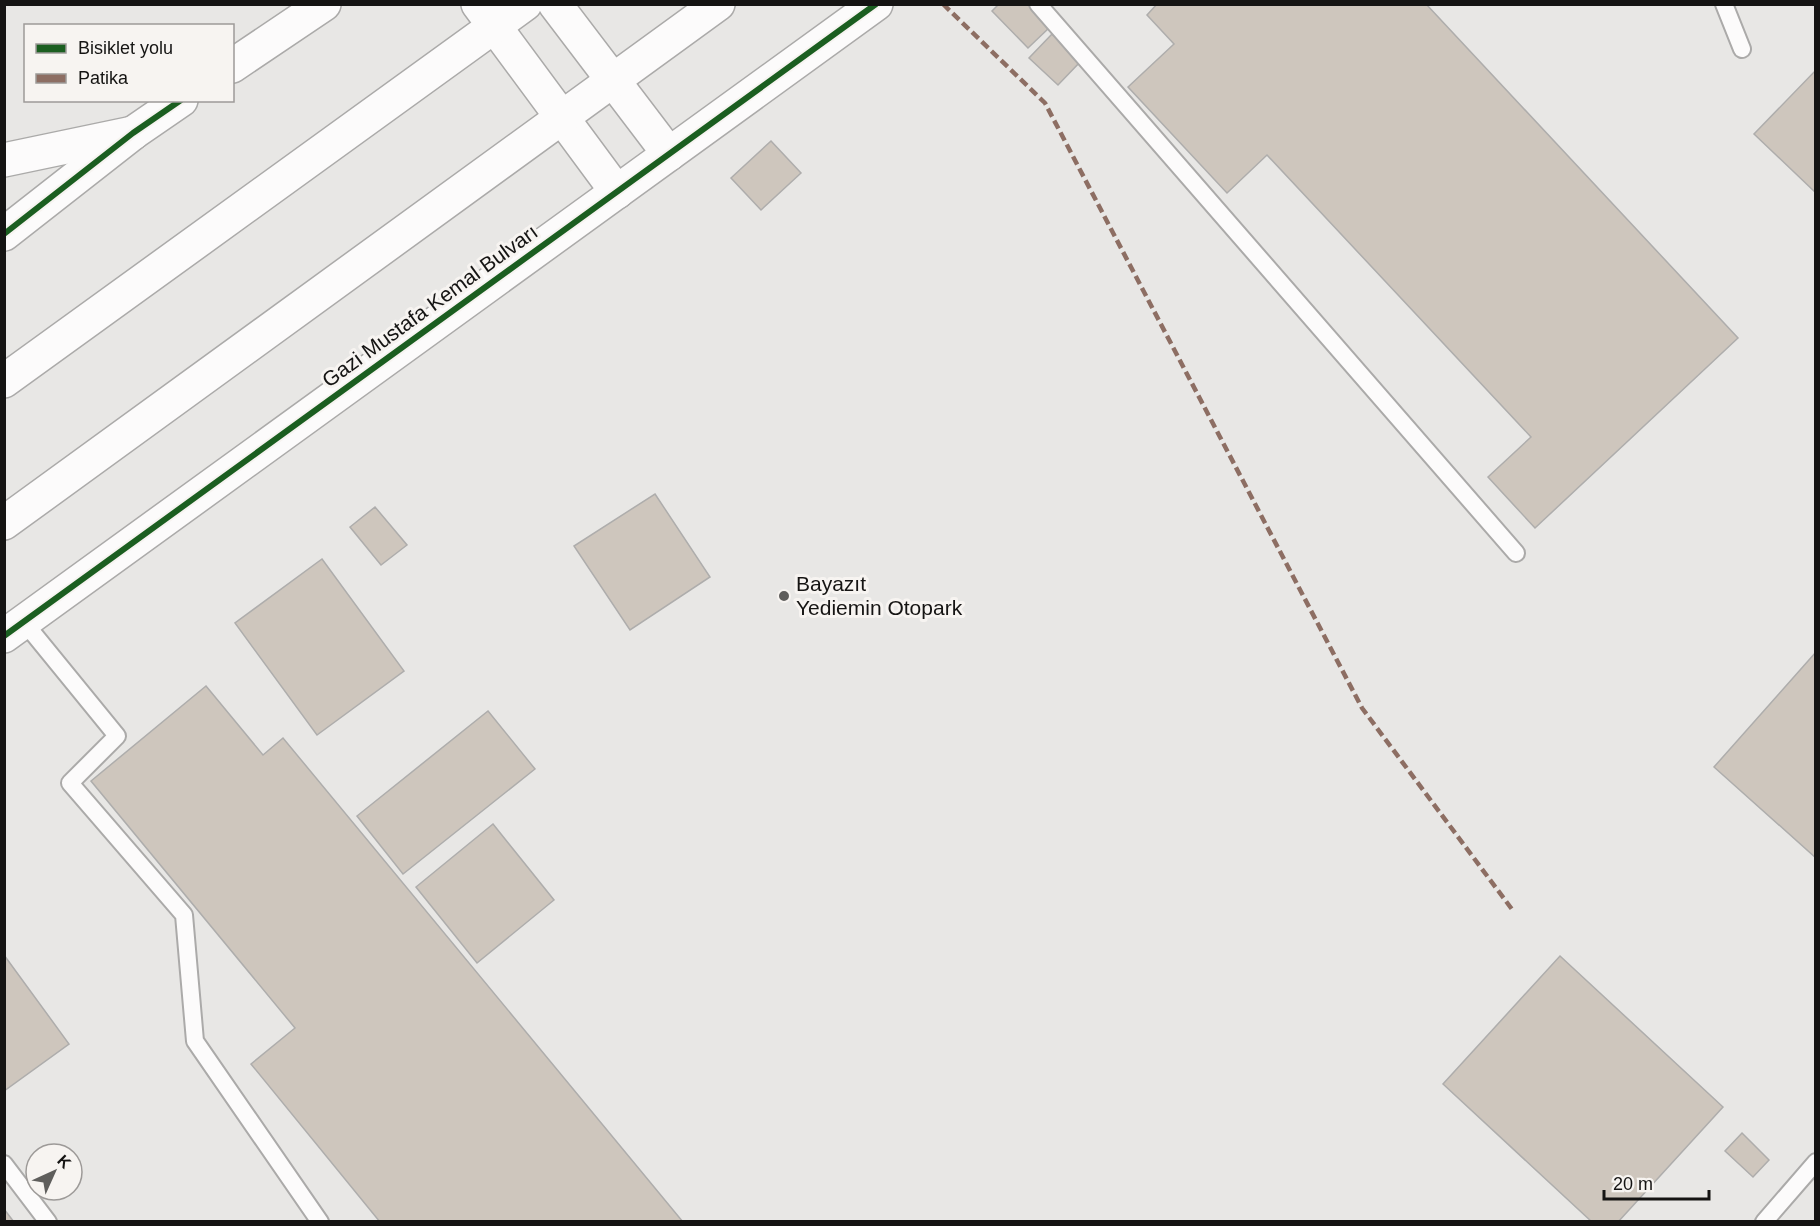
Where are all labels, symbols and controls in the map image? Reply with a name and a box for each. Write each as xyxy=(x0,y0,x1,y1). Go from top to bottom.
legend xyxy=(24,24,234,102)
text: Bisiklet yolu xyxy=(78,38,173,58)
text: Patika xyxy=(78,68,129,88)
street label: Gazi Mustafa Kemal Bulvarı xyxy=(318,220,542,391)
place label: Bayazıt Yediemin Otopark xyxy=(796,572,963,619)
marker: Bayazıt Yediemin Otopark xyxy=(777,589,791,603)
north arrow xyxy=(24,1142,84,1202)
text: K xyxy=(54,1152,75,1172)
scale bar xyxy=(1604,1163,1709,1201)
text: 20 m xyxy=(1613,1174,1653,1194)

